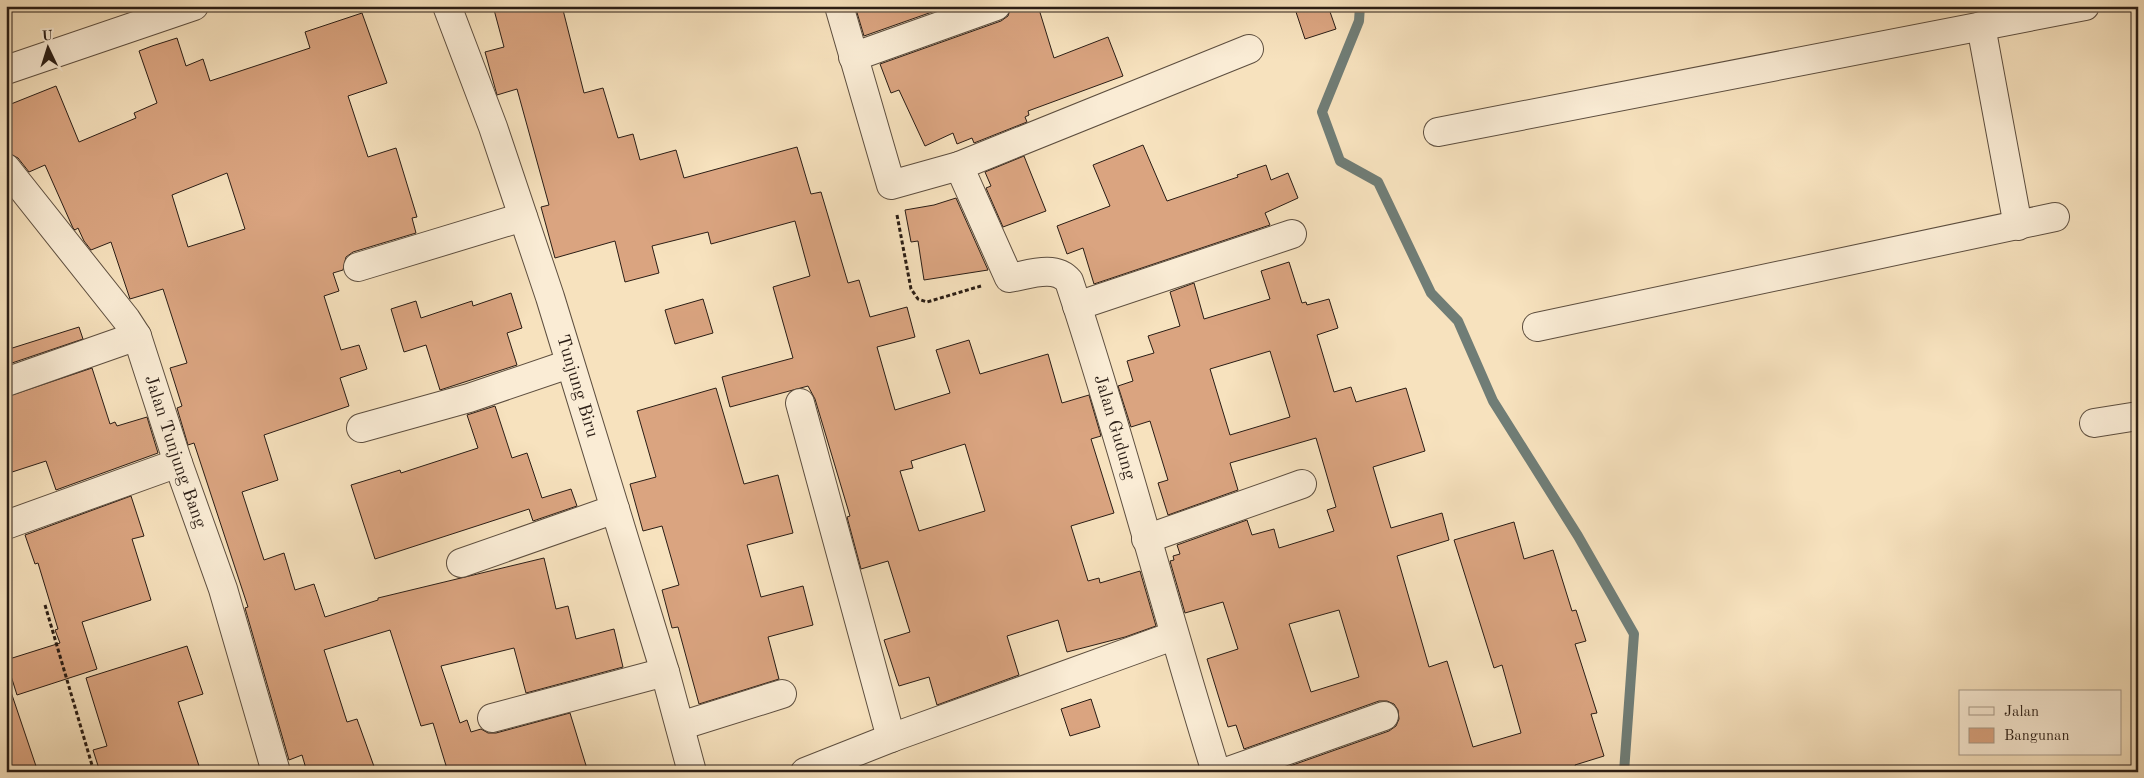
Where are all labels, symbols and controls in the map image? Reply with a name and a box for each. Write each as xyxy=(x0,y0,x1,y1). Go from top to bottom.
north arrow xyxy=(22,22,72,72)
text: U xyxy=(41,29,53,43)
street label: Tunjung Biru xyxy=(553,333,602,440)
street label: Jalan Tunjung Bang xyxy=(141,373,210,531)
street label: Jalan Gudung xyxy=(1091,373,1139,482)
legend xyxy=(1959,690,2122,756)
text: Jalan xyxy=(2004,705,2039,720)
text: Bangunan xyxy=(2004,729,2070,744)

